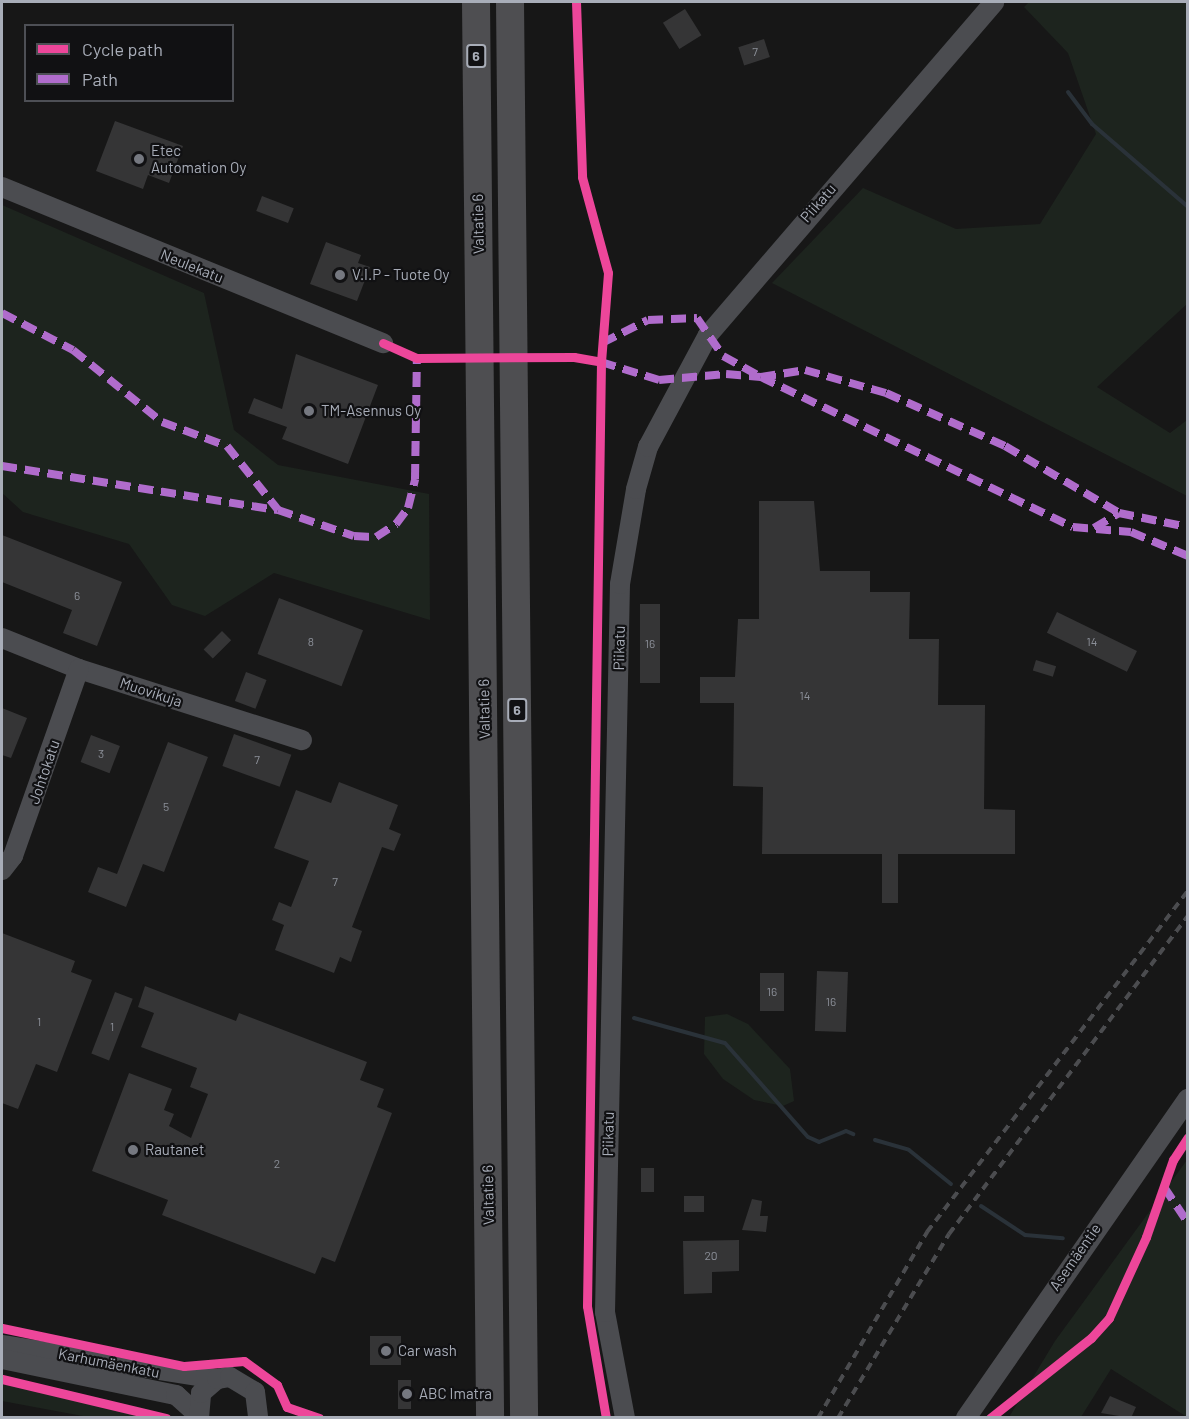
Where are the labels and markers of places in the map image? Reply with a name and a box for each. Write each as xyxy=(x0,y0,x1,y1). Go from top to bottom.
place label: Etec Automation Oy xyxy=(151,141,246,176)
marker: Etec Automation Oy xyxy=(132,152,146,166)
place label: V.I.P - Tuote Oy xyxy=(352,266,449,284)
marker: V.I.P - Tuote Oy xyxy=(333,268,347,282)
place label: TM-Asennus Oy xyxy=(321,402,421,420)
marker: TM-Asennus Oy xyxy=(302,404,316,418)
place label: Rautanet xyxy=(145,1141,204,1159)
marker: Rautanet xyxy=(126,1143,140,1157)
place label: Car wash xyxy=(398,1342,457,1360)
marker: Car wash xyxy=(379,1344,393,1358)
place label: ABC Imatra xyxy=(419,1385,492,1403)
marker: ABC Imatra xyxy=(400,1387,414,1401)

